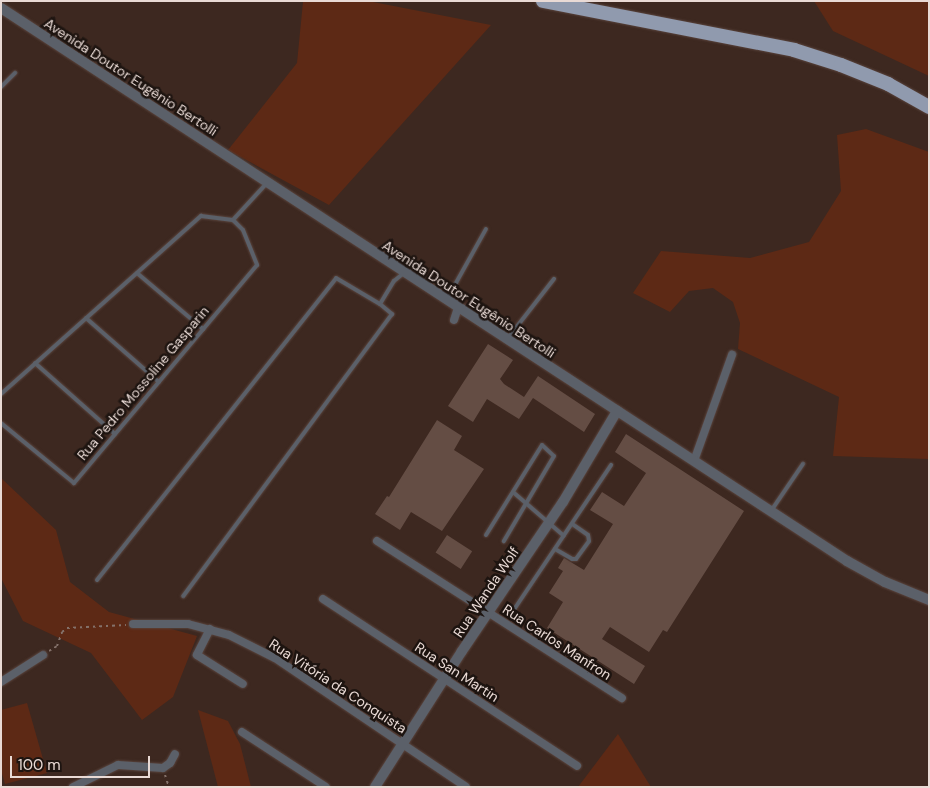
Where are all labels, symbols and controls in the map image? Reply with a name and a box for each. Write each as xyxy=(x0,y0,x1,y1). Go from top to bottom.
street label: Avenida Doutor Eugênio Bertolli xyxy=(41,15,221,139)
street label: Avenida Doutor Eugênio Bertolli xyxy=(379,237,559,361)
street label: Rua Pedro Mossoline Gasparin xyxy=(74,303,212,463)
street label: Rua Wanda Wolf xyxy=(450,544,522,640)
street label: Rua Carlos Manfron xyxy=(500,601,614,683)
street label: Rua Vitória da Conquista xyxy=(266,635,410,737)
street label: Rua San Martin xyxy=(412,639,502,705)
scale bar xyxy=(12,746,152,778)
text: 100 m xyxy=(18,755,61,775)

